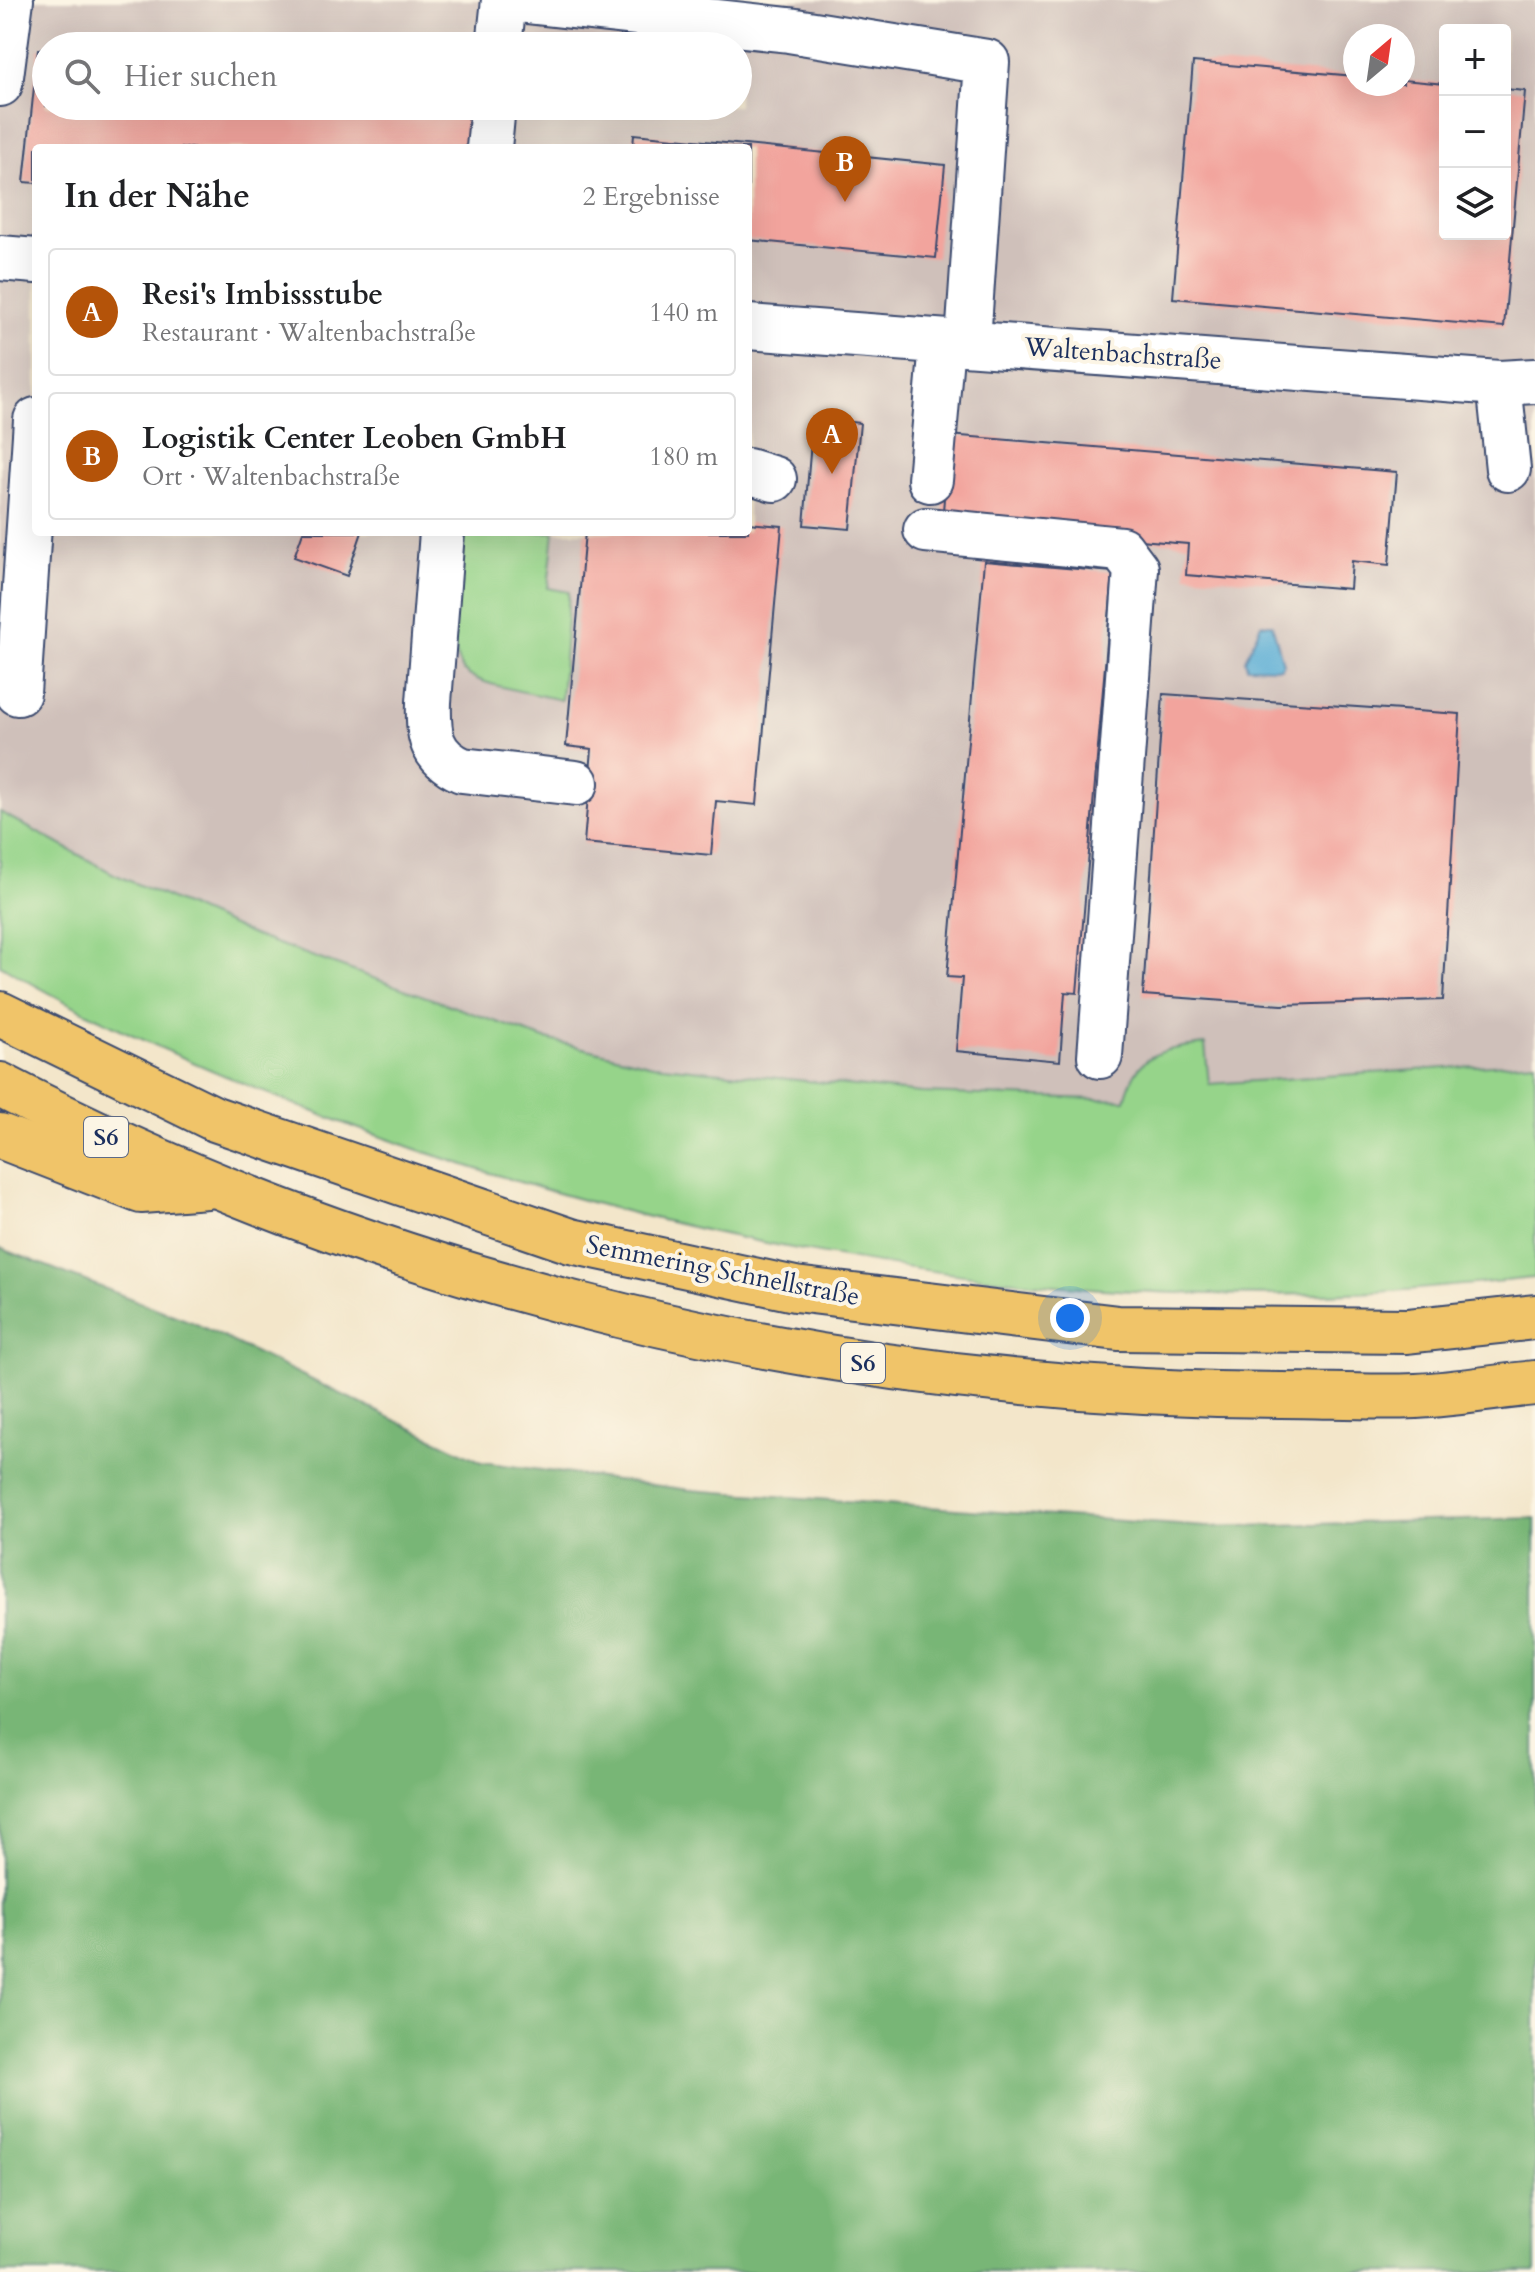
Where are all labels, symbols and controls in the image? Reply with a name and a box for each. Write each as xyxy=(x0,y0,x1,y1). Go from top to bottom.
north arrow xyxy=(1343,24,1415,96)
map controls xyxy=(1439,24,1511,240)
button: + xyxy=(1439,24,1511,96)
search box xyxy=(32,32,752,120)
icon: search xyxy=(60,54,104,98)
text: Hier suchen xyxy=(124,56,277,97)
button: − xyxy=(1439,96,1511,168)
pin: B xyxy=(819,136,871,202)
button: layers xyxy=(1439,168,1511,240)
text: In der Nähe xyxy=(64,173,250,219)
text: 2 Ergebnisse xyxy=(583,179,720,214)
text: Resi's Imbissstube xyxy=(142,274,383,315)
text: A xyxy=(82,295,102,330)
text: 140 m xyxy=(649,295,718,330)
text: Restaurant · Waltenbachstraße xyxy=(142,315,476,350)
street label: Waltenbachstraße xyxy=(1022,329,1223,378)
pin: A xyxy=(806,408,858,474)
text: Logistik Center Leoben GmbH xyxy=(142,418,567,459)
text: B xyxy=(83,439,101,474)
text: 180 m xyxy=(649,439,718,474)
text: Ort · Waltenbachstraße xyxy=(142,459,400,494)
road number: S6 xyxy=(84,1117,128,1157)
street label: Semmering Schnellstraße xyxy=(583,1227,863,1314)
your location xyxy=(1050,1298,1090,1338)
road number: S6 xyxy=(841,1343,885,1383)

